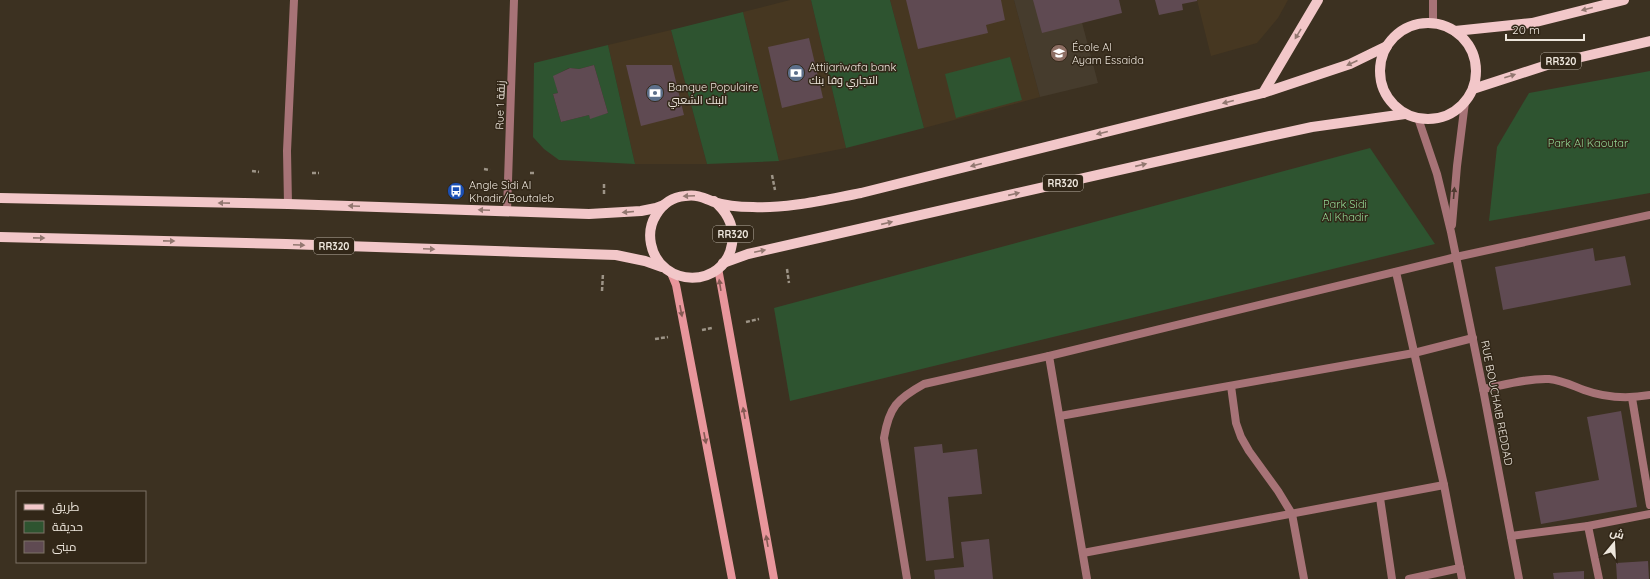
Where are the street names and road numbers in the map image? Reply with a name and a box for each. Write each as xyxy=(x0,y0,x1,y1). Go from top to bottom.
road number: RR320 xyxy=(1541,53,1581,69)
street label: Rue 1 زنقة xyxy=(492,80,508,130)
road number: RR320 xyxy=(1043,175,1083,191)
road number: RR320 xyxy=(713,226,753,242)
road number: RR320 xyxy=(314,238,354,254)
street label: RUE BOUCHAIB REDDAD xyxy=(1478,339,1516,467)

